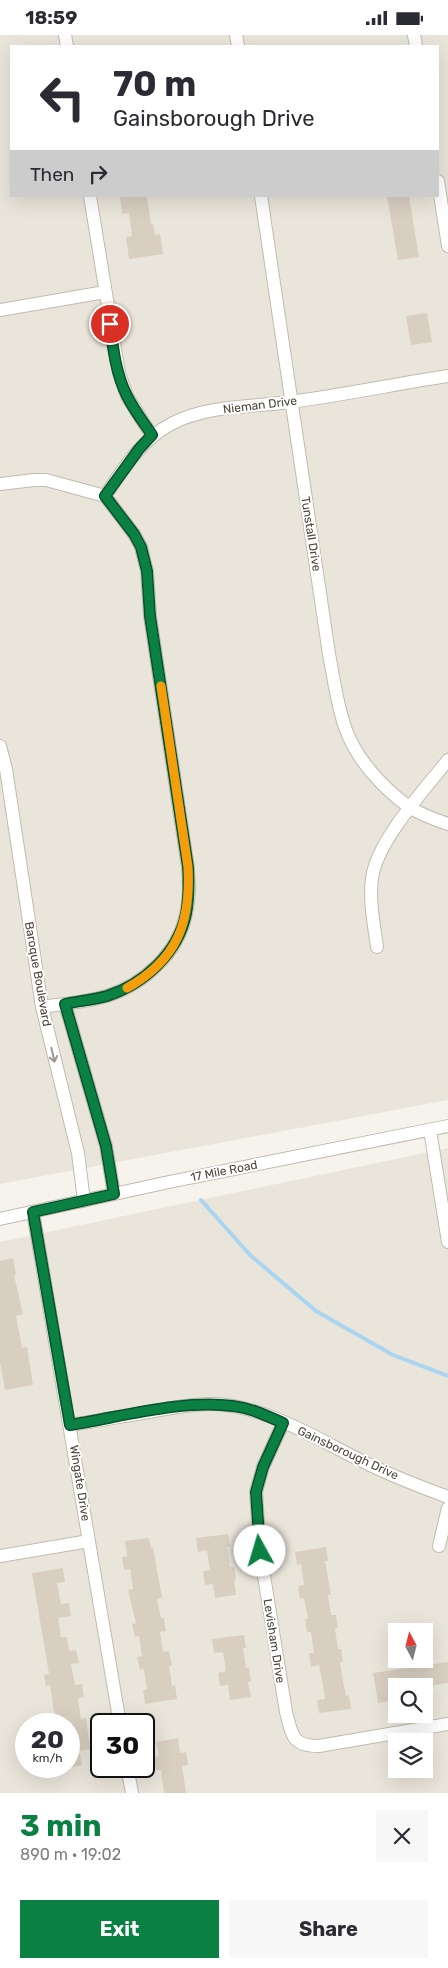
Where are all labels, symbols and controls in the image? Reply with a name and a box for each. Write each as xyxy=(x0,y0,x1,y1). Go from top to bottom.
text: 18:59 xyxy=(25,6,77,29)
text: 70 m xyxy=(113,63,196,105)
icon: left xyxy=(30,65,95,130)
text: Gainsborough Drive xyxy=(113,105,315,132)
icon: right xyxy=(84,160,112,188)
text: Then xyxy=(30,163,74,186)
pin xyxy=(89,303,131,345)
icon: arrive xyxy=(96,310,124,338)
street label: Nieman Drive xyxy=(222,393,298,416)
street label: Tunstall Drive xyxy=(298,496,324,573)
street label: Baroque Boulevard xyxy=(22,921,54,1027)
one-way arrow xyxy=(49,1046,58,1062)
street label: 17 Mile Road xyxy=(189,1158,259,1184)
street label: Gainsborough Drive xyxy=(295,1423,401,1483)
street label: Wingate Drive xyxy=(67,1444,93,1522)
position arrow xyxy=(233,1524,285,1576)
street label: Levisham Drive xyxy=(260,1598,288,1684)
north arrow xyxy=(388,1623,432,1667)
map controls xyxy=(388,1623,433,1778)
button: search xyxy=(388,1678,433,1723)
speed limit sign: 30 xyxy=(90,1713,155,1778)
text: 20 xyxy=(31,1725,64,1754)
button: layers xyxy=(388,1733,433,1778)
text: km/h xyxy=(33,1751,62,1765)
text: 3 min xyxy=(20,1808,102,1844)
button: close xyxy=(376,1810,428,1862)
text: 890 m · 19:02 xyxy=(20,1845,121,1864)
button: Exit xyxy=(20,1900,219,1958)
button: Share xyxy=(229,1900,428,1958)

